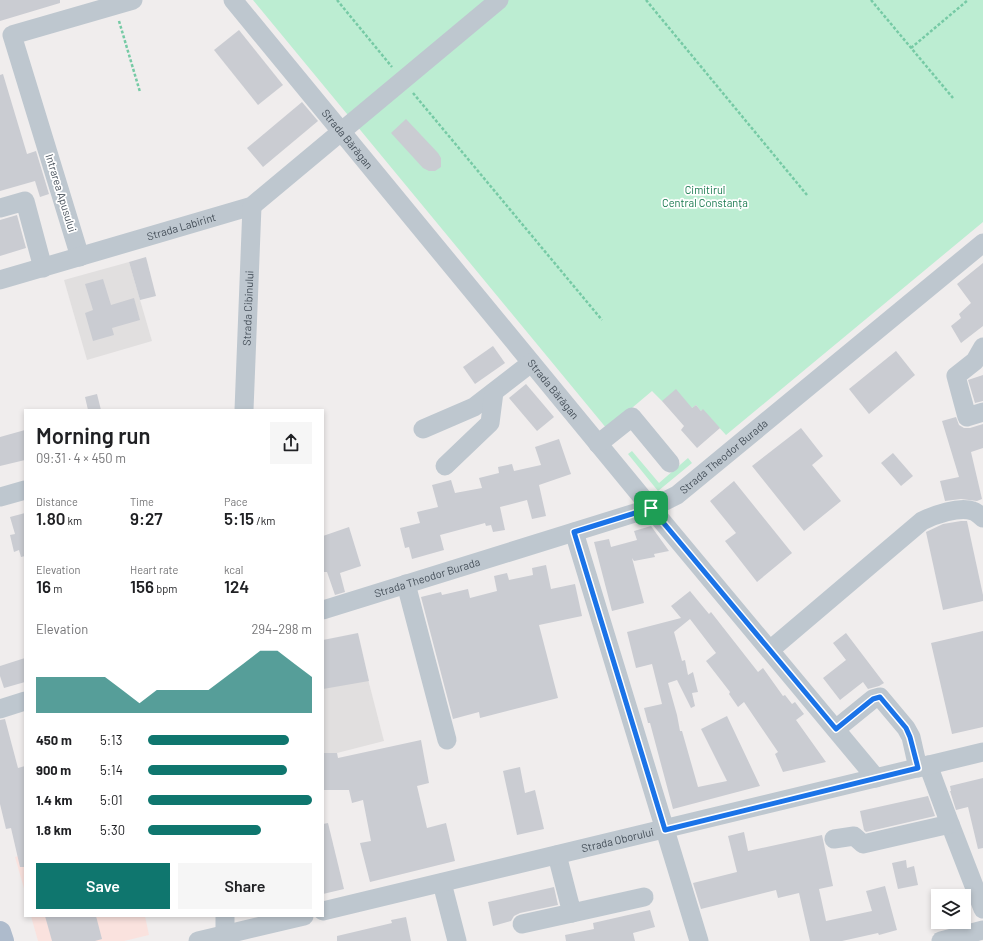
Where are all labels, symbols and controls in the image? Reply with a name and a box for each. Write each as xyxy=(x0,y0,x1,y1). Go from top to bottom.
street label: Strada Bărăgan xyxy=(319,106,376,171)
street label: Intrarea Apusului xyxy=(43,152,80,234)
park label: Cimitirul Central Constanța xyxy=(662,183,748,209)
street label: Strada Labirint xyxy=(145,210,217,243)
street label: Strada Cibinului xyxy=(240,270,255,346)
street label: Strada Bărăgan xyxy=(525,356,582,421)
street label: Strada Theodor Burada xyxy=(677,416,770,496)
text: Morning run xyxy=(36,422,150,448)
button: share xyxy=(270,422,312,464)
text: 09:31 · 4 × 450 m xyxy=(36,450,126,466)
pin xyxy=(634,491,668,525)
text: Distance xyxy=(36,495,78,508)
text: Time xyxy=(130,495,154,508)
text: Pace xyxy=(224,495,248,508)
icon: arrive xyxy=(640,497,662,519)
text: 1.80 xyxy=(36,508,65,528)
text: 9:27 xyxy=(130,508,163,528)
text: 5:15 xyxy=(224,508,254,528)
text: km xyxy=(65,514,82,527)
text: /km xyxy=(254,514,275,527)
street label: Strada Theodor Burada xyxy=(372,555,481,600)
text: Elevation xyxy=(36,563,80,576)
text: Heart rate xyxy=(130,563,178,576)
text: kcal xyxy=(224,563,243,576)
text: 16 xyxy=(36,576,51,596)
text: 156 xyxy=(130,576,154,596)
text: 124 xyxy=(224,576,249,596)
text: m xyxy=(51,582,62,595)
text: bpm xyxy=(154,582,177,595)
text: Elevation xyxy=(36,621,88,637)
text: 294–298 m xyxy=(251,621,312,637)
text: 450 m xyxy=(36,732,72,748)
text: 5:13 xyxy=(100,732,122,748)
text: 900 m xyxy=(36,762,71,778)
text: 5:14 xyxy=(100,762,123,778)
text: 1.4 km xyxy=(36,792,72,808)
text: 5:01 xyxy=(100,792,123,808)
text: 1.8 km xyxy=(36,822,72,838)
text: 5:30 xyxy=(100,822,125,838)
street label: Strada Oborului xyxy=(580,825,655,855)
button: Save xyxy=(36,863,170,909)
button: Share xyxy=(178,863,312,909)
map controls xyxy=(931,889,971,929)
button: layers xyxy=(931,889,971,929)

